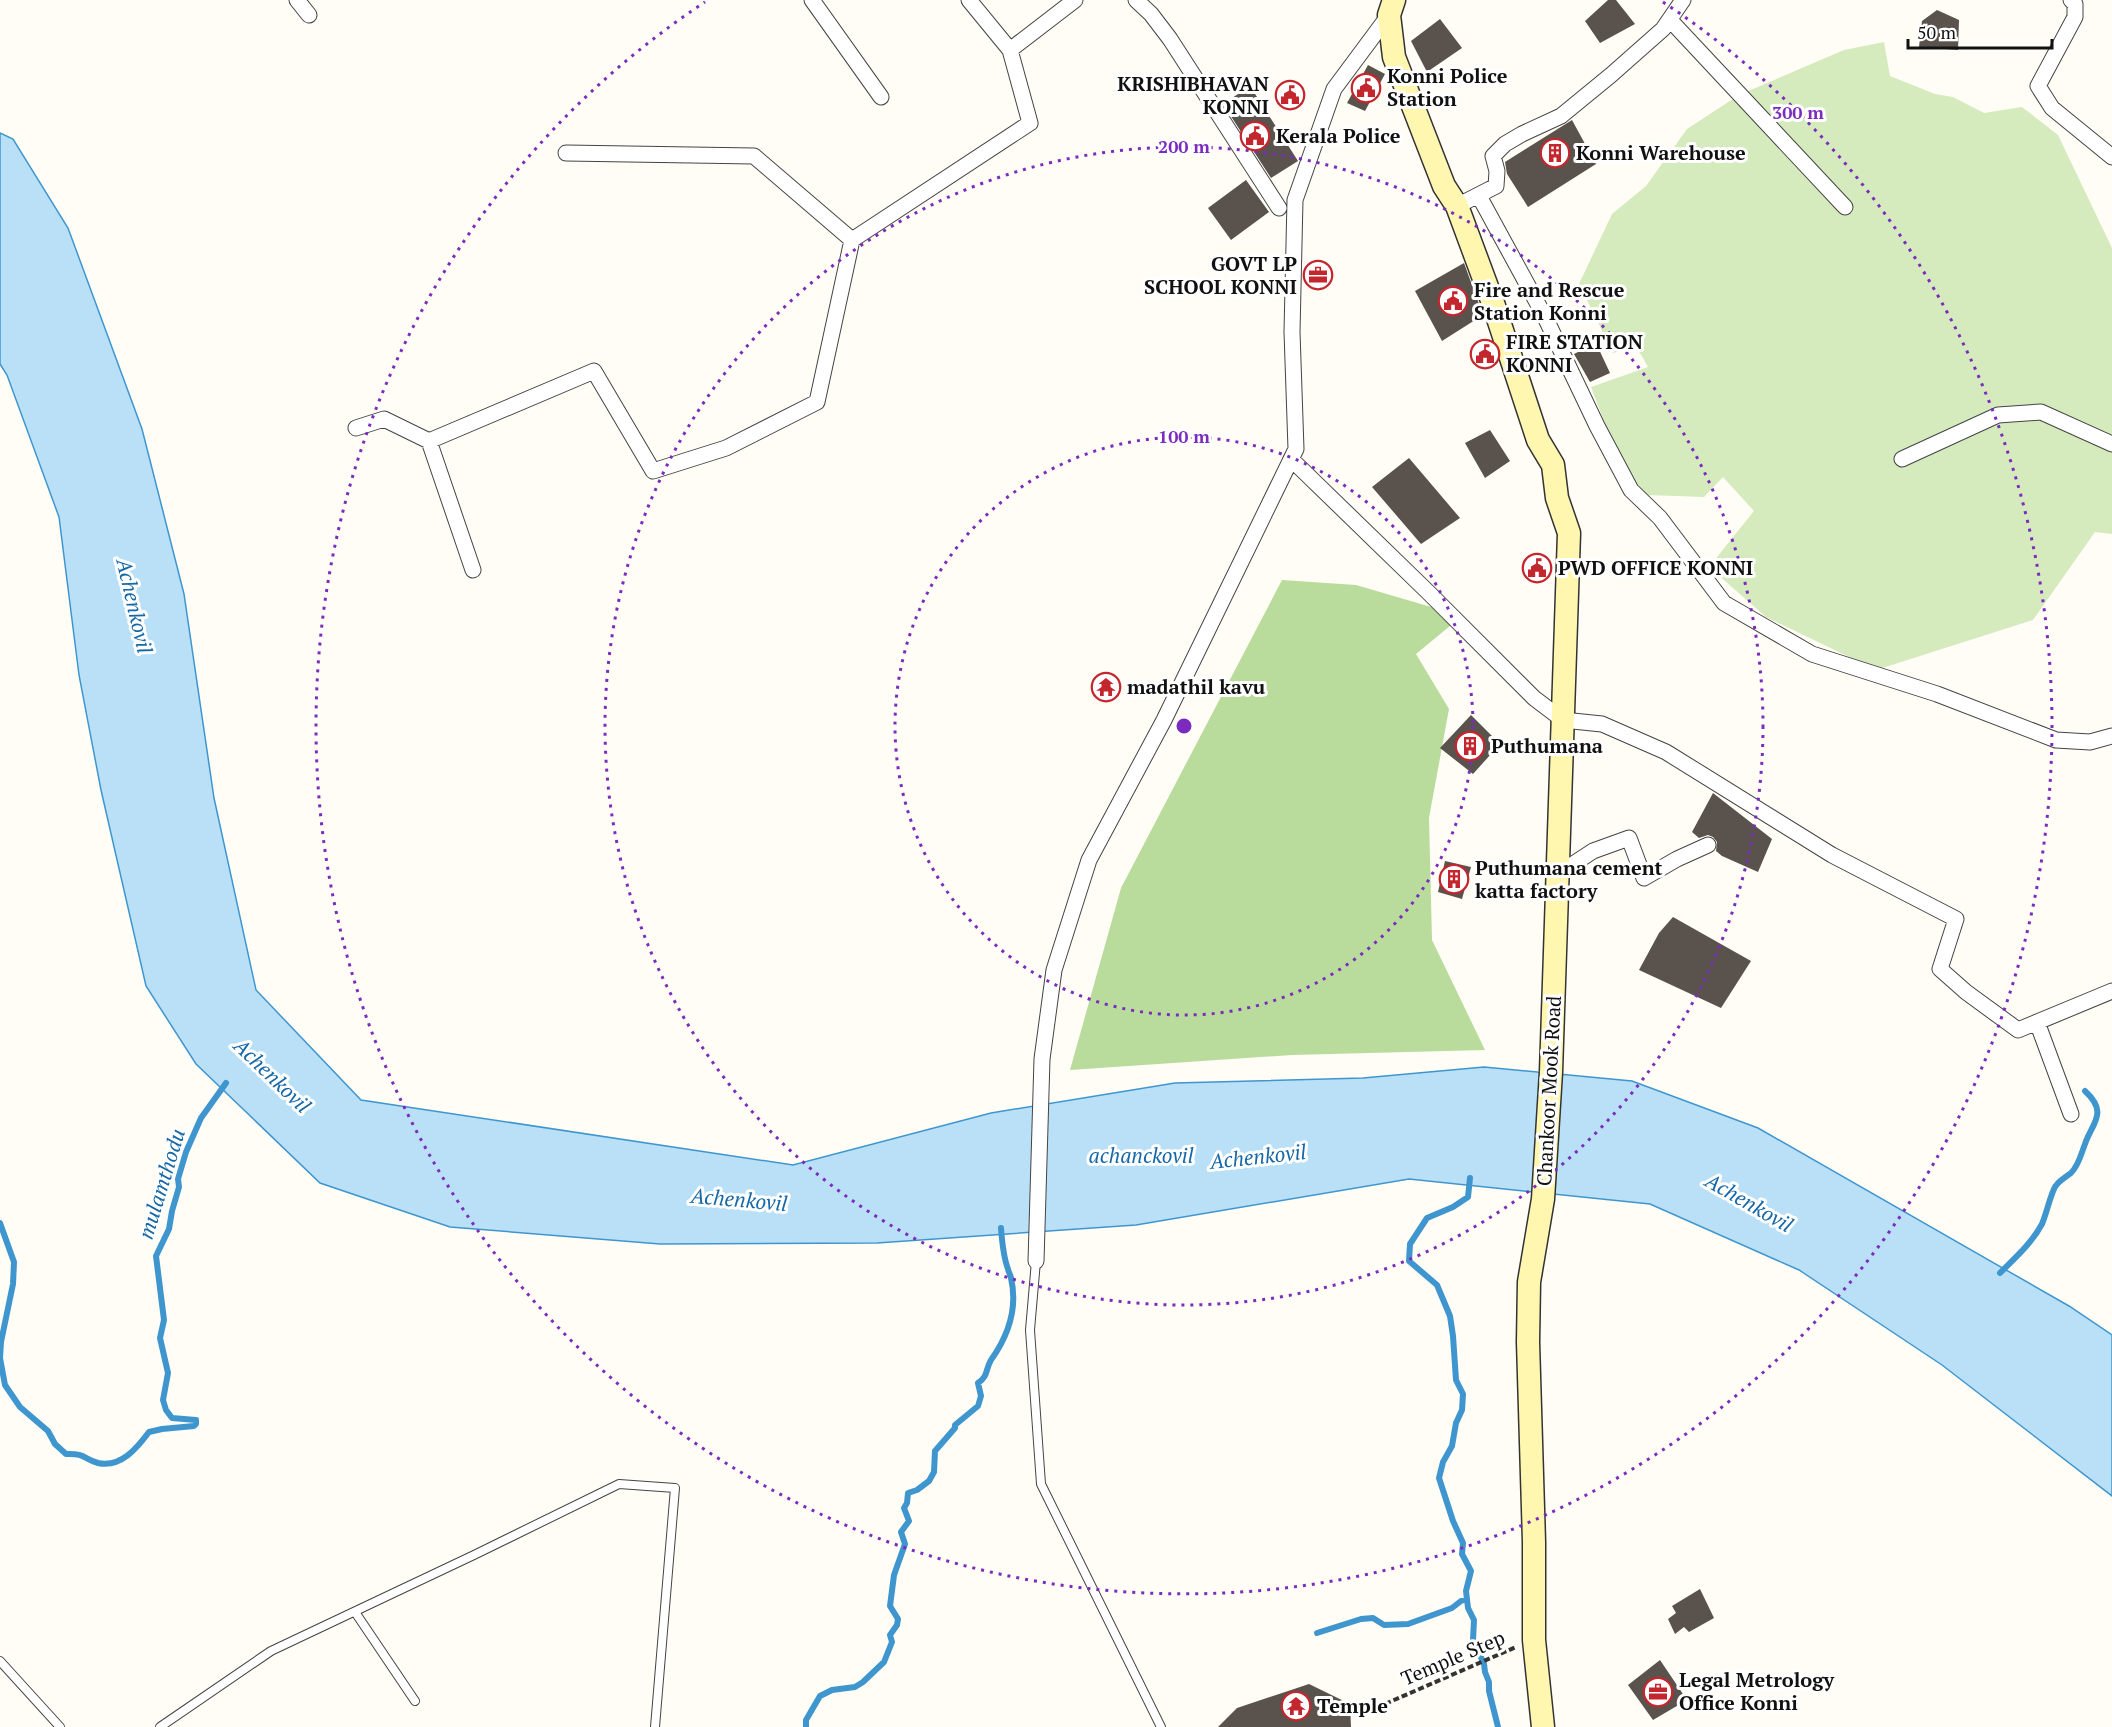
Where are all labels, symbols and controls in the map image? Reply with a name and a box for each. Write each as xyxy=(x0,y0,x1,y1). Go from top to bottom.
scale bar xyxy=(1908,12,2052,50)
text: 50 m xyxy=(1917,20,1957,44)
place label: Konni Police Station xyxy=(1387,62,1508,112)
place label: KRISHIBHAVAN KONNI xyxy=(1117,70,1269,120)
public building icon: Konni Police Station xyxy=(1350,72,1382,104)
public building icon: KRISHIBHAVAN KONNI xyxy=(1274,79,1306,111)
text: 300 m xyxy=(1772,100,1824,124)
public building icon: Kerala Police xyxy=(1239,120,1271,152)
place label: Kerala Police xyxy=(1276,122,1401,149)
text: 200 m xyxy=(1158,134,1210,158)
building icon: Konni Warehouse xyxy=(1539,137,1571,169)
place label: Konni Warehouse xyxy=(1576,139,1746,166)
place label: GOVT LP SCHOOL KONNI xyxy=(1144,250,1297,300)
office icon: GOVT LP SCHOOL KONNI xyxy=(1302,259,1334,291)
place label: Fire and Rescue Station Konni xyxy=(1474,276,1625,326)
public building icon: Fire and Rescue Station Konni xyxy=(1437,285,1469,317)
place label: FIRE STATION KONNI xyxy=(1506,328,1643,378)
public building icon: FIRE STATION KONNI xyxy=(1469,338,1501,370)
text: 100 m xyxy=(1158,424,1210,448)
public building icon: PWD OFFICE KONNI xyxy=(1521,552,1553,584)
water label: Achenkovil xyxy=(110,554,160,656)
place label: PWD OFFICE KONNI xyxy=(1558,554,1753,581)
temple icon: madathil kavu xyxy=(1090,671,1122,703)
place label: madathil kavu xyxy=(1127,673,1266,700)
centre of rings xyxy=(1174,716,1194,736)
building icon: Puthumana xyxy=(1454,730,1486,762)
place label: Puthumana xyxy=(1491,732,1603,759)
place label: Puthumana cement katta factory xyxy=(1475,854,1663,904)
building icon: Puthumana cement katta factory xyxy=(1438,863,1470,895)
street label: Chankoor Mook Road xyxy=(1530,995,1567,1187)
water label: Achenkovil xyxy=(227,1030,317,1119)
water label: mulamthodu xyxy=(131,1125,191,1242)
water label: Achenkovil xyxy=(1206,1137,1308,1175)
water label: achanckovil xyxy=(1089,1141,1194,1169)
water label: Achenkovil xyxy=(1699,1165,1799,1239)
water label: Achenkovil xyxy=(688,1181,789,1217)
street label: Temple Step xyxy=(1397,1624,1509,1692)
place label: Legal Metrology Office Konni xyxy=(1679,1666,1834,1716)
office icon: Legal Metrology Office Konni xyxy=(1642,1676,1674,1708)
temple icon: Temple xyxy=(1280,1690,1312,1722)
place label: Temple xyxy=(1317,1692,1388,1719)

